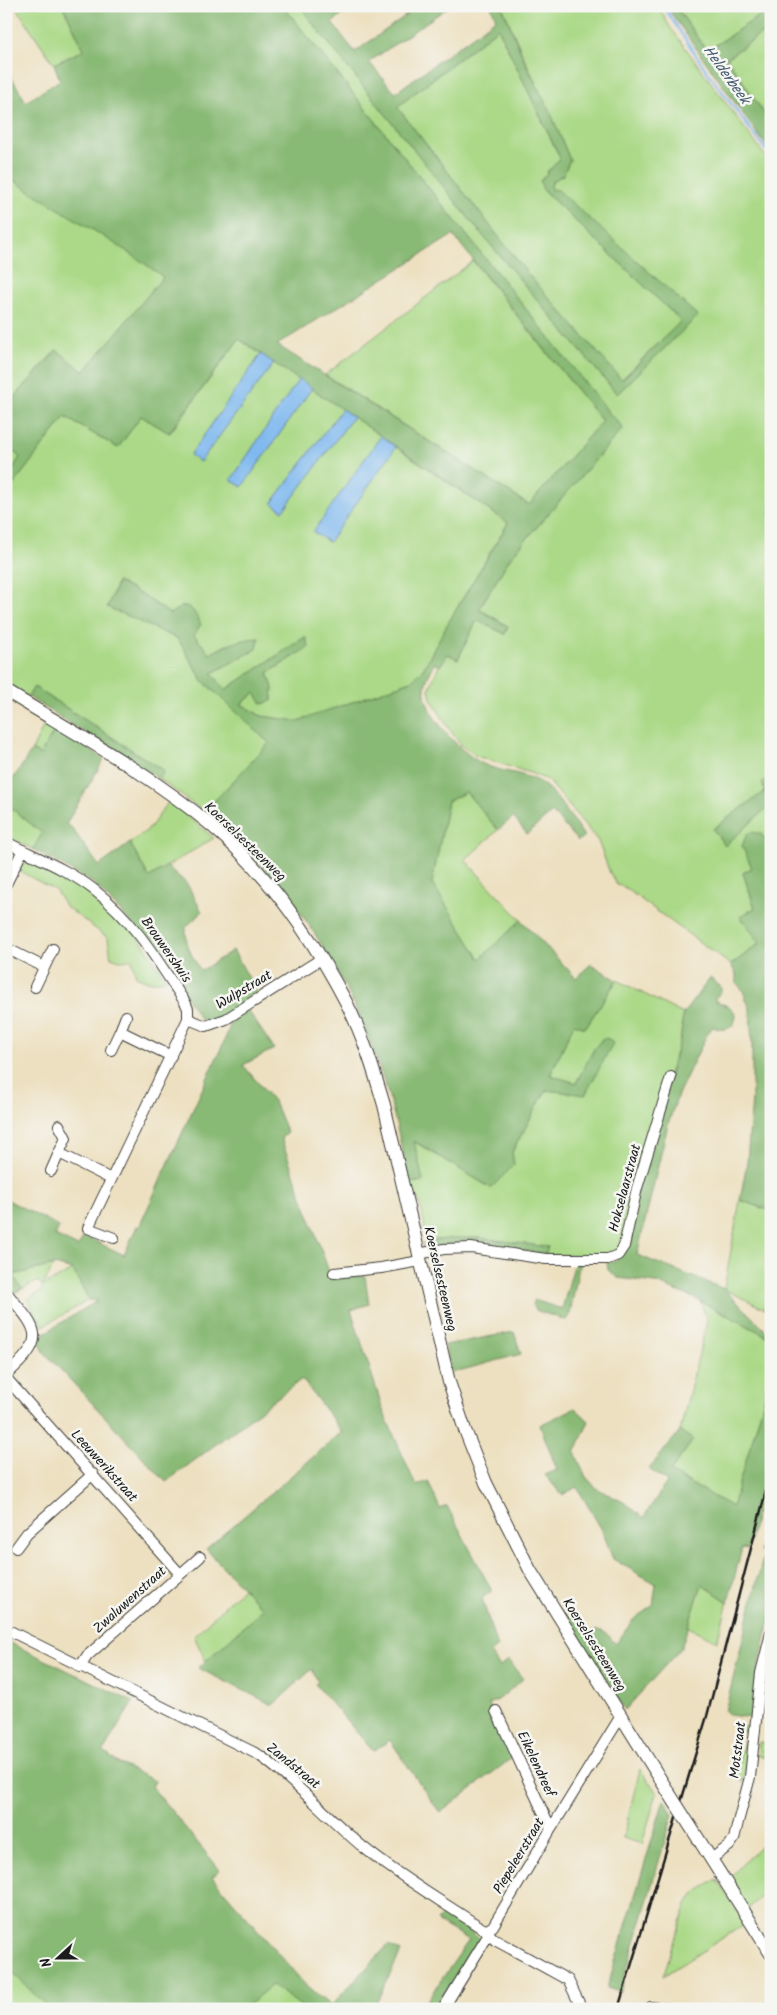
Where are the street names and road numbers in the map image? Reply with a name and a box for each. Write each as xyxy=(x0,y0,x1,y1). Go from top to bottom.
street label: Koerselsesteenweg xyxy=(199,797,291,887)
street label: Brouwershuis xyxy=(135,912,197,988)
street label: Wulpstraat xyxy=(212,964,277,1015)
street label: Hokselaarstraat xyxy=(603,1141,647,1234)
street label: Koerselsesteenweg xyxy=(417,1224,463,1334)
street label: Leeuwerikstraat xyxy=(65,1425,143,1508)
street label: Zwaluwenstraat xyxy=(88,1560,172,1639)
street label: Koerselsesteenweg xyxy=(556,1594,632,1696)
street label: Motstraat xyxy=(724,1720,752,1780)
street label: Eikelendreef xyxy=(511,1727,562,1802)
street label: Zandstraat xyxy=(261,1737,325,1795)
street label: Piepeleerstraat xyxy=(488,1813,551,1898)

